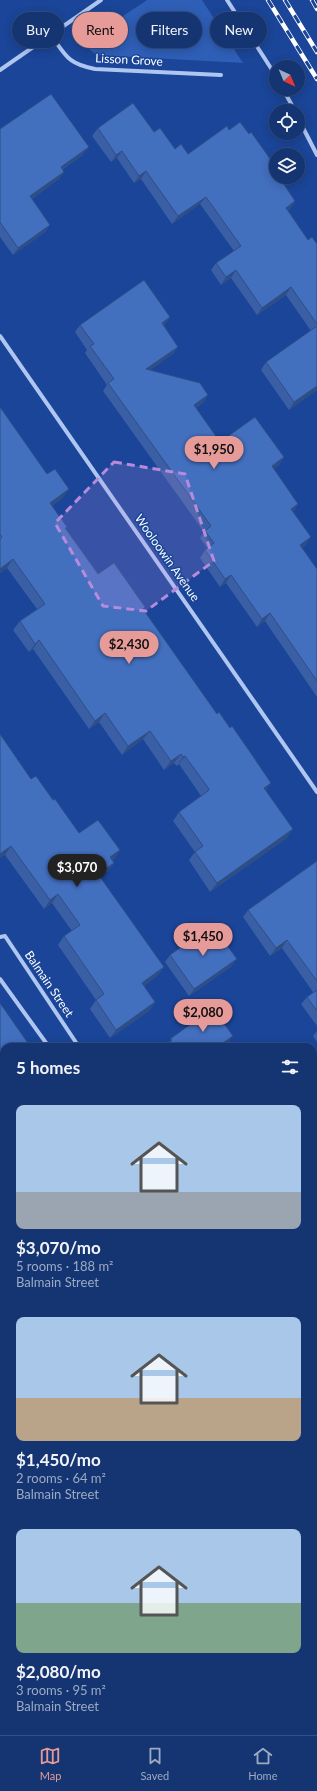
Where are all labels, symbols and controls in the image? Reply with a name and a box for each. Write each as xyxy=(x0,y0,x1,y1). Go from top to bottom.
chip: Buy xyxy=(12,12,64,48)
chip: Rent xyxy=(72,12,128,48)
chip: Filters xyxy=(136,12,202,48)
chip: New xyxy=(210,12,267,48)
street label: Lisson Grove xyxy=(95,50,163,69)
north arrow xyxy=(269,60,305,96)
map controls xyxy=(269,60,305,184)
button: locate xyxy=(269,104,305,140)
button: layers xyxy=(269,148,305,184)
pin: $1,950 xyxy=(181,436,247,470)
text: $1,950 xyxy=(194,441,234,457)
street label: Wooloowin Avenue xyxy=(132,511,203,604)
pin: $2,430 xyxy=(96,631,162,665)
text: $2,430 xyxy=(109,636,149,652)
pin: $3,070 xyxy=(44,854,110,888)
text: $3,070 xyxy=(57,859,97,875)
pin: $1,450 xyxy=(170,923,236,957)
text: $1,450 xyxy=(183,928,223,944)
street label: Balmain Street xyxy=(22,948,77,1020)
pin: $2,080 xyxy=(170,999,236,1033)
text: $2,080 xyxy=(183,1004,223,1020)
icon: filters xyxy=(279,1056,301,1078)
text: 5 homes xyxy=(16,1057,80,1078)
icon: home xyxy=(123,1131,195,1203)
text: $3,070/mo xyxy=(16,1237,101,1258)
text: 5 rooms · 188 m² xyxy=(16,1258,113,1274)
text: Balmain Street xyxy=(16,1274,99,1290)
icon: home xyxy=(123,1343,195,1415)
text: $1,450/mo xyxy=(16,1449,101,1470)
text: 2 rooms · 64 m² xyxy=(16,1470,106,1486)
text: Balmain Street xyxy=(16,1486,99,1502)
icon: home xyxy=(123,1555,195,1627)
text: $2,080/mo xyxy=(16,1661,101,1682)
text: 3 rooms · 95 m² xyxy=(16,1682,106,1698)
text: Balmain Street xyxy=(16,1698,99,1714)
tab: Map xyxy=(39,1745,61,1782)
tab: Saved xyxy=(140,1745,169,1782)
tab: Home xyxy=(248,1745,277,1782)

